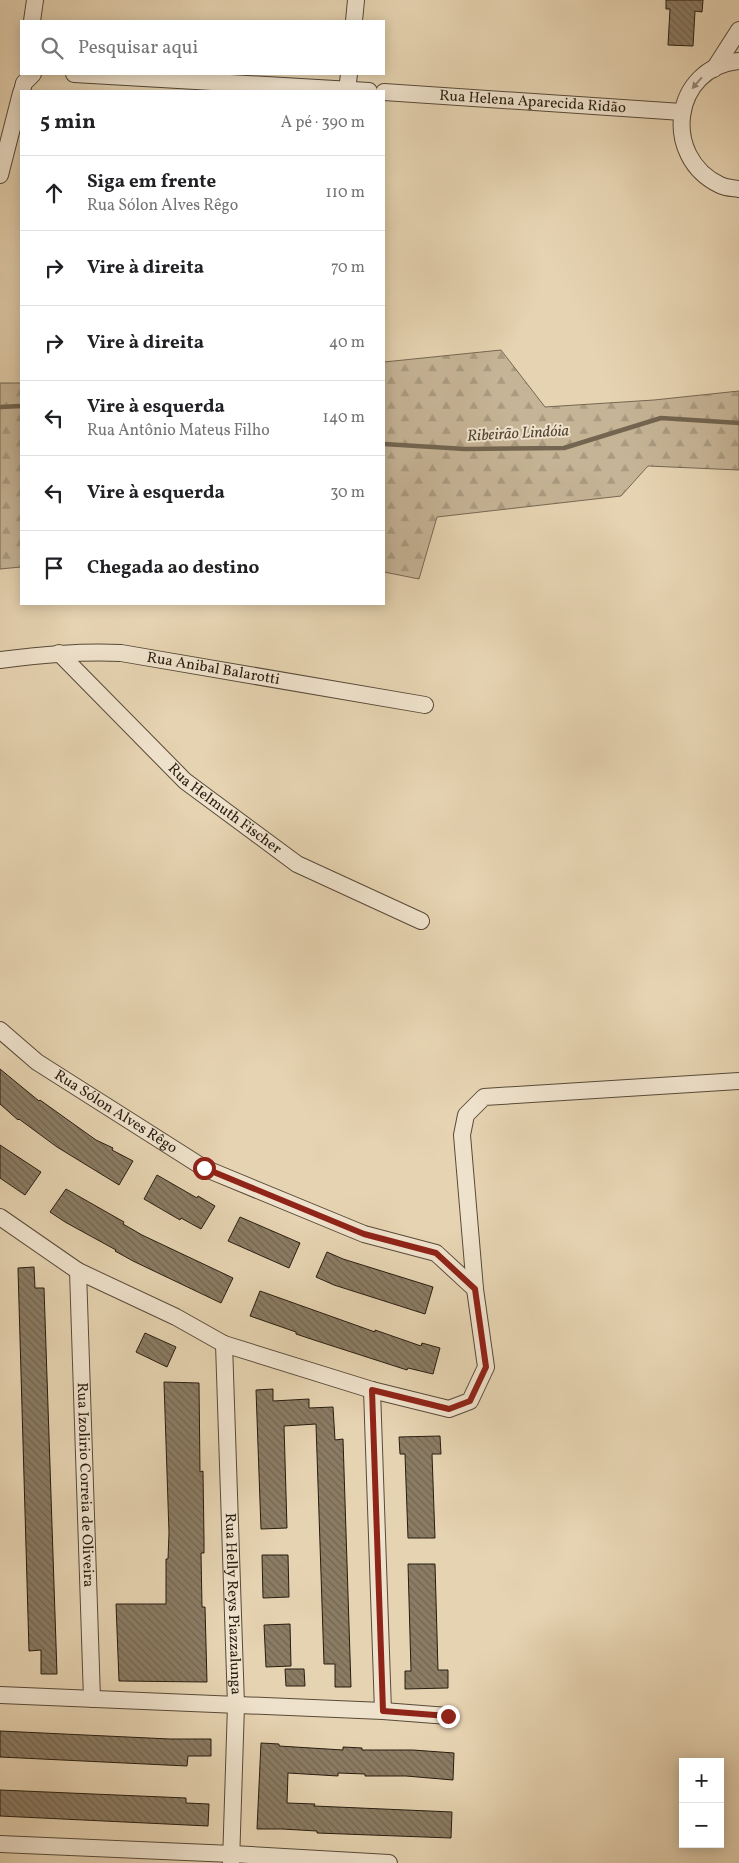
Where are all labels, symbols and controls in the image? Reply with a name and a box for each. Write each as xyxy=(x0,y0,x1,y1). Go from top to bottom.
search box xyxy=(20,20,385,75)
icon: search xyxy=(38,34,66,62)
text: Pesquisar aqui xyxy=(78,35,198,61)
one-way arrow xyxy=(692,77,703,90)
street label: Rua Helena Aparecida Ridão xyxy=(439,85,627,119)
text: 5 min xyxy=(40,108,96,137)
text: A pé · 390 m xyxy=(281,112,365,134)
text: Siga em frente xyxy=(87,169,216,195)
icon: ahead xyxy=(40,179,68,207)
text: 110 m xyxy=(326,182,365,204)
text: Rua Sólon Alves Rêgo xyxy=(87,195,238,217)
icon: right xyxy=(40,254,68,282)
text: Vire à direita xyxy=(87,255,204,281)
text: 70 m xyxy=(331,257,365,279)
icon: right xyxy=(40,329,68,357)
text: Vire à direita xyxy=(87,330,204,356)
text: 40 m xyxy=(329,332,365,354)
text: Vire à esquerda xyxy=(87,394,225,420)
icon: left xyxy=(40,404,68,432)
text: 140 m xyxy=(323,407,365,429)
text: Rua Antônio Mateus Filho xyxy=(87,420,270,442)
water label: Ribeirão Lindóia xyxy=(466,420,570,448)
icon: left xyxy=(40,479,68,507)
text: Vire à esquerda xyxy=(87,480,225,506)
text: 30 m xyxy=(330,482,365,504)
icon: arrive xyxy=(40,554,68,582)
text: Chegada ao destino xyxy=(87,555,259,581)
street label: Rua Anibal Balarotti xyxy=(145,647,281,690)
street label: Rua Helmuth Fischer xyxy=(163,759,286,860)
street label: Rua Sólon Alves Rêgo xyxy=(50,1065,181,1159)
route start xyxy=(193,1157,216,1180)
street label: Rua Izolirio Correia de Oliveira xyxy=(71,1382,99,1588)
street label: Rua Helly Reys Piazzalunga xyxy=(219,1512,246,1695)
route end xyxy=(437,1705,460,1728)
map controls xyxy=(679,1758,724,1848)
button: + xyxy=(679,1758,724,1803)
button: − xyxy=(679,1803,724,1848)

